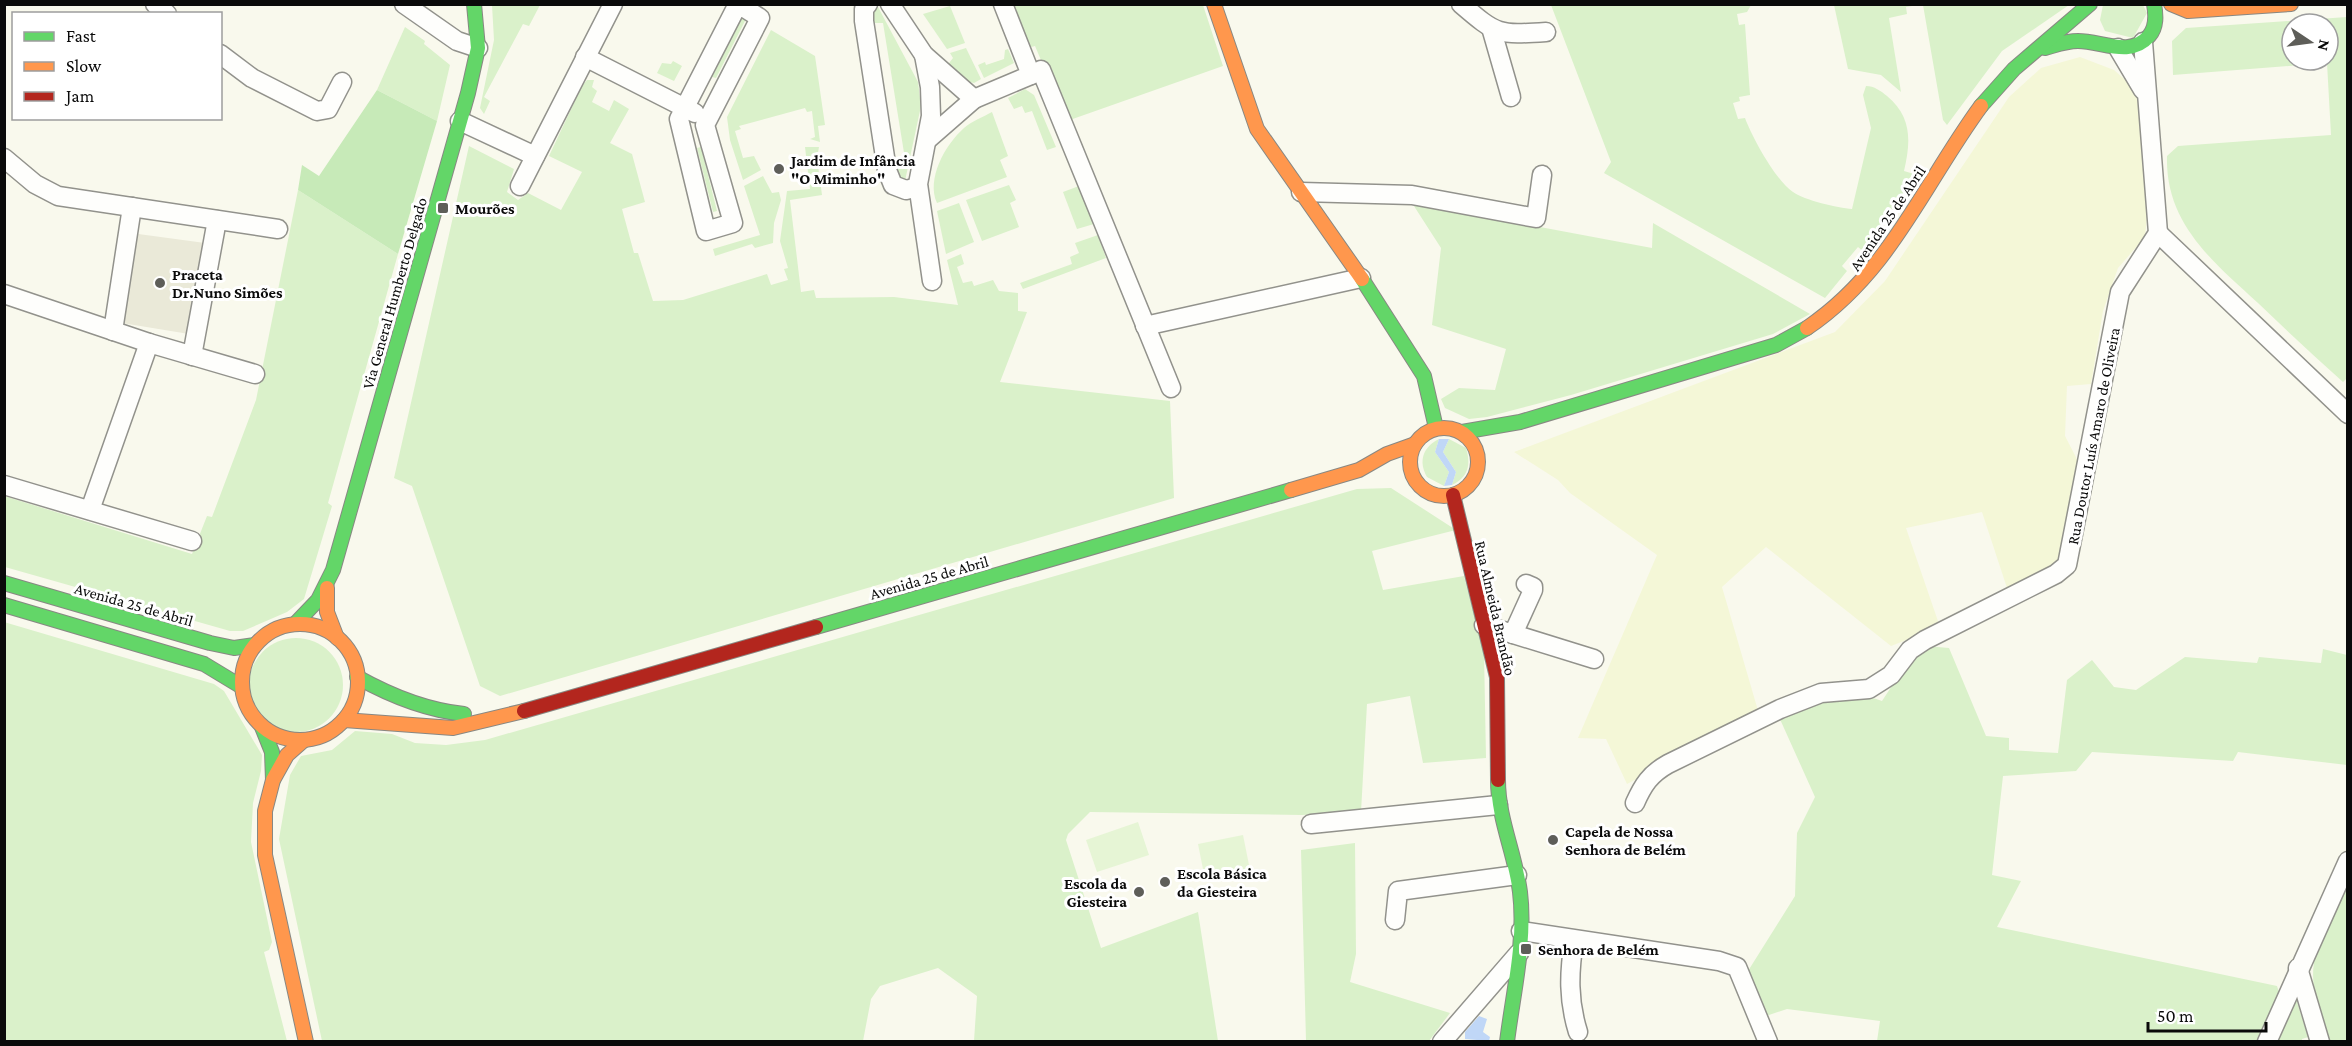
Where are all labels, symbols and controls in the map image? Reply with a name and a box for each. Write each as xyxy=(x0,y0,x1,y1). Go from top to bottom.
legend xyxy=(12,12,222,120)
north arrow xyxy=(2280,12,2340,72)
text: Fast xyxy=(66,26,97,46)
text: N xyxy=(2315,38,2334,53)
text: Slow xyxy=(66,56,102,76)
text: Jam xyxy=(64,86,95,106)
place label: Jardim de Infância "O Miminho" xyxy=(789,152,916,187)
marker: Jardim de Infância "O Miminho" xyxy=(772,162,786,176)
street label: Avenida 25 de Abril xyxy=(1846,163,1929,274)
street label: Via General Humberto Delgado xyxy=(359,195,431,391)
place label: Mourões xyxy=(455,200,515,217)
marker: Mourões xyxy=(436,201,450,215)
place label: Praceta Dr.Nuno Simões xyxy=(172,266,283,301)
marker: Praceta Dr.Nuno Simões xyxy=(153,276,167,290)
street label: Rua Doutor Luís Amaro de Oliveira xyxy=(2064,326,2123,546)
street label: Rua Almeida Brandão xyxy=(1472,539,1519,677)
street label: Avenida 25 de Abril xyxy=(868,552,990,603)
street label: Avenida 25 de Abril xyxy=(73,579,195,630)
place label: Capela de Nossa Senhora de Belém xyxy=(1565,823,1686,858)
marker: Capela de Nossa Senhora de Belém xyxy=(1546,833,1560,847)
place label: Escola Básica da Giesteira xyxy=(1177,865,1267,900)
place label: Escola da Giesteira xyxy=(1064,875,1127,910)
marker: Escola Básica da Giesteira xyxy=(1158,875,1172,889)
marker: Escola da Giesteira xyxy=(1132,885,1146,899)
place label: Senhora de Belém xyxy=(1538,941,1659,958)
marker: Senhora de Belém xyxy=(1519,942,1533,956)
scale bar xyxy=(2148,995,2266,1033)
text: 50 m xyxy=(2157,1006,2194,1026)

